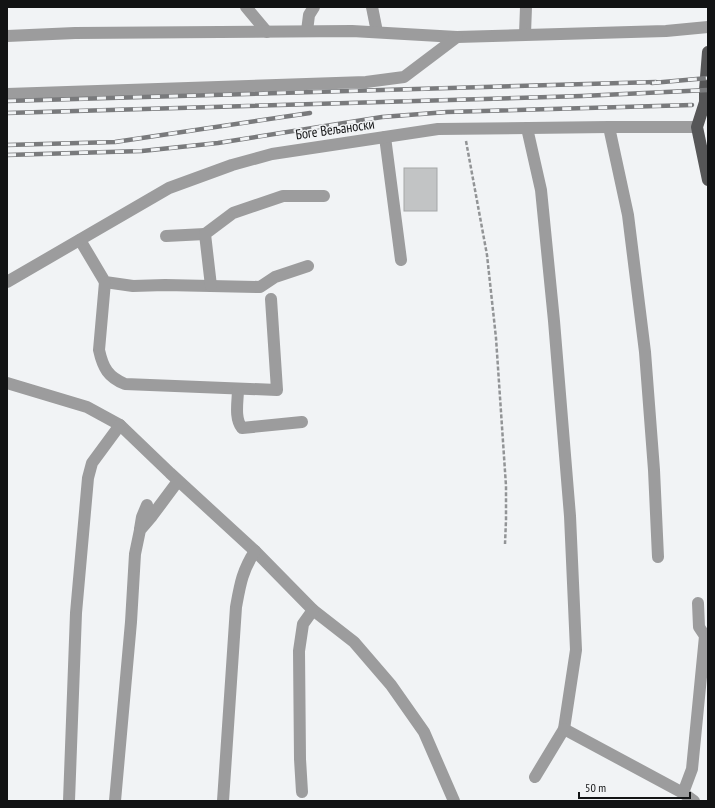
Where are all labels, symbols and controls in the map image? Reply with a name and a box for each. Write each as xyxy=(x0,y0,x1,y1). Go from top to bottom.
street label: Боге Вељаноски xyxy=(294,115,376,143)
scale bar xyxy=(579,774,690,800)
text: 50 m xyxy=(585,780,606,795)

